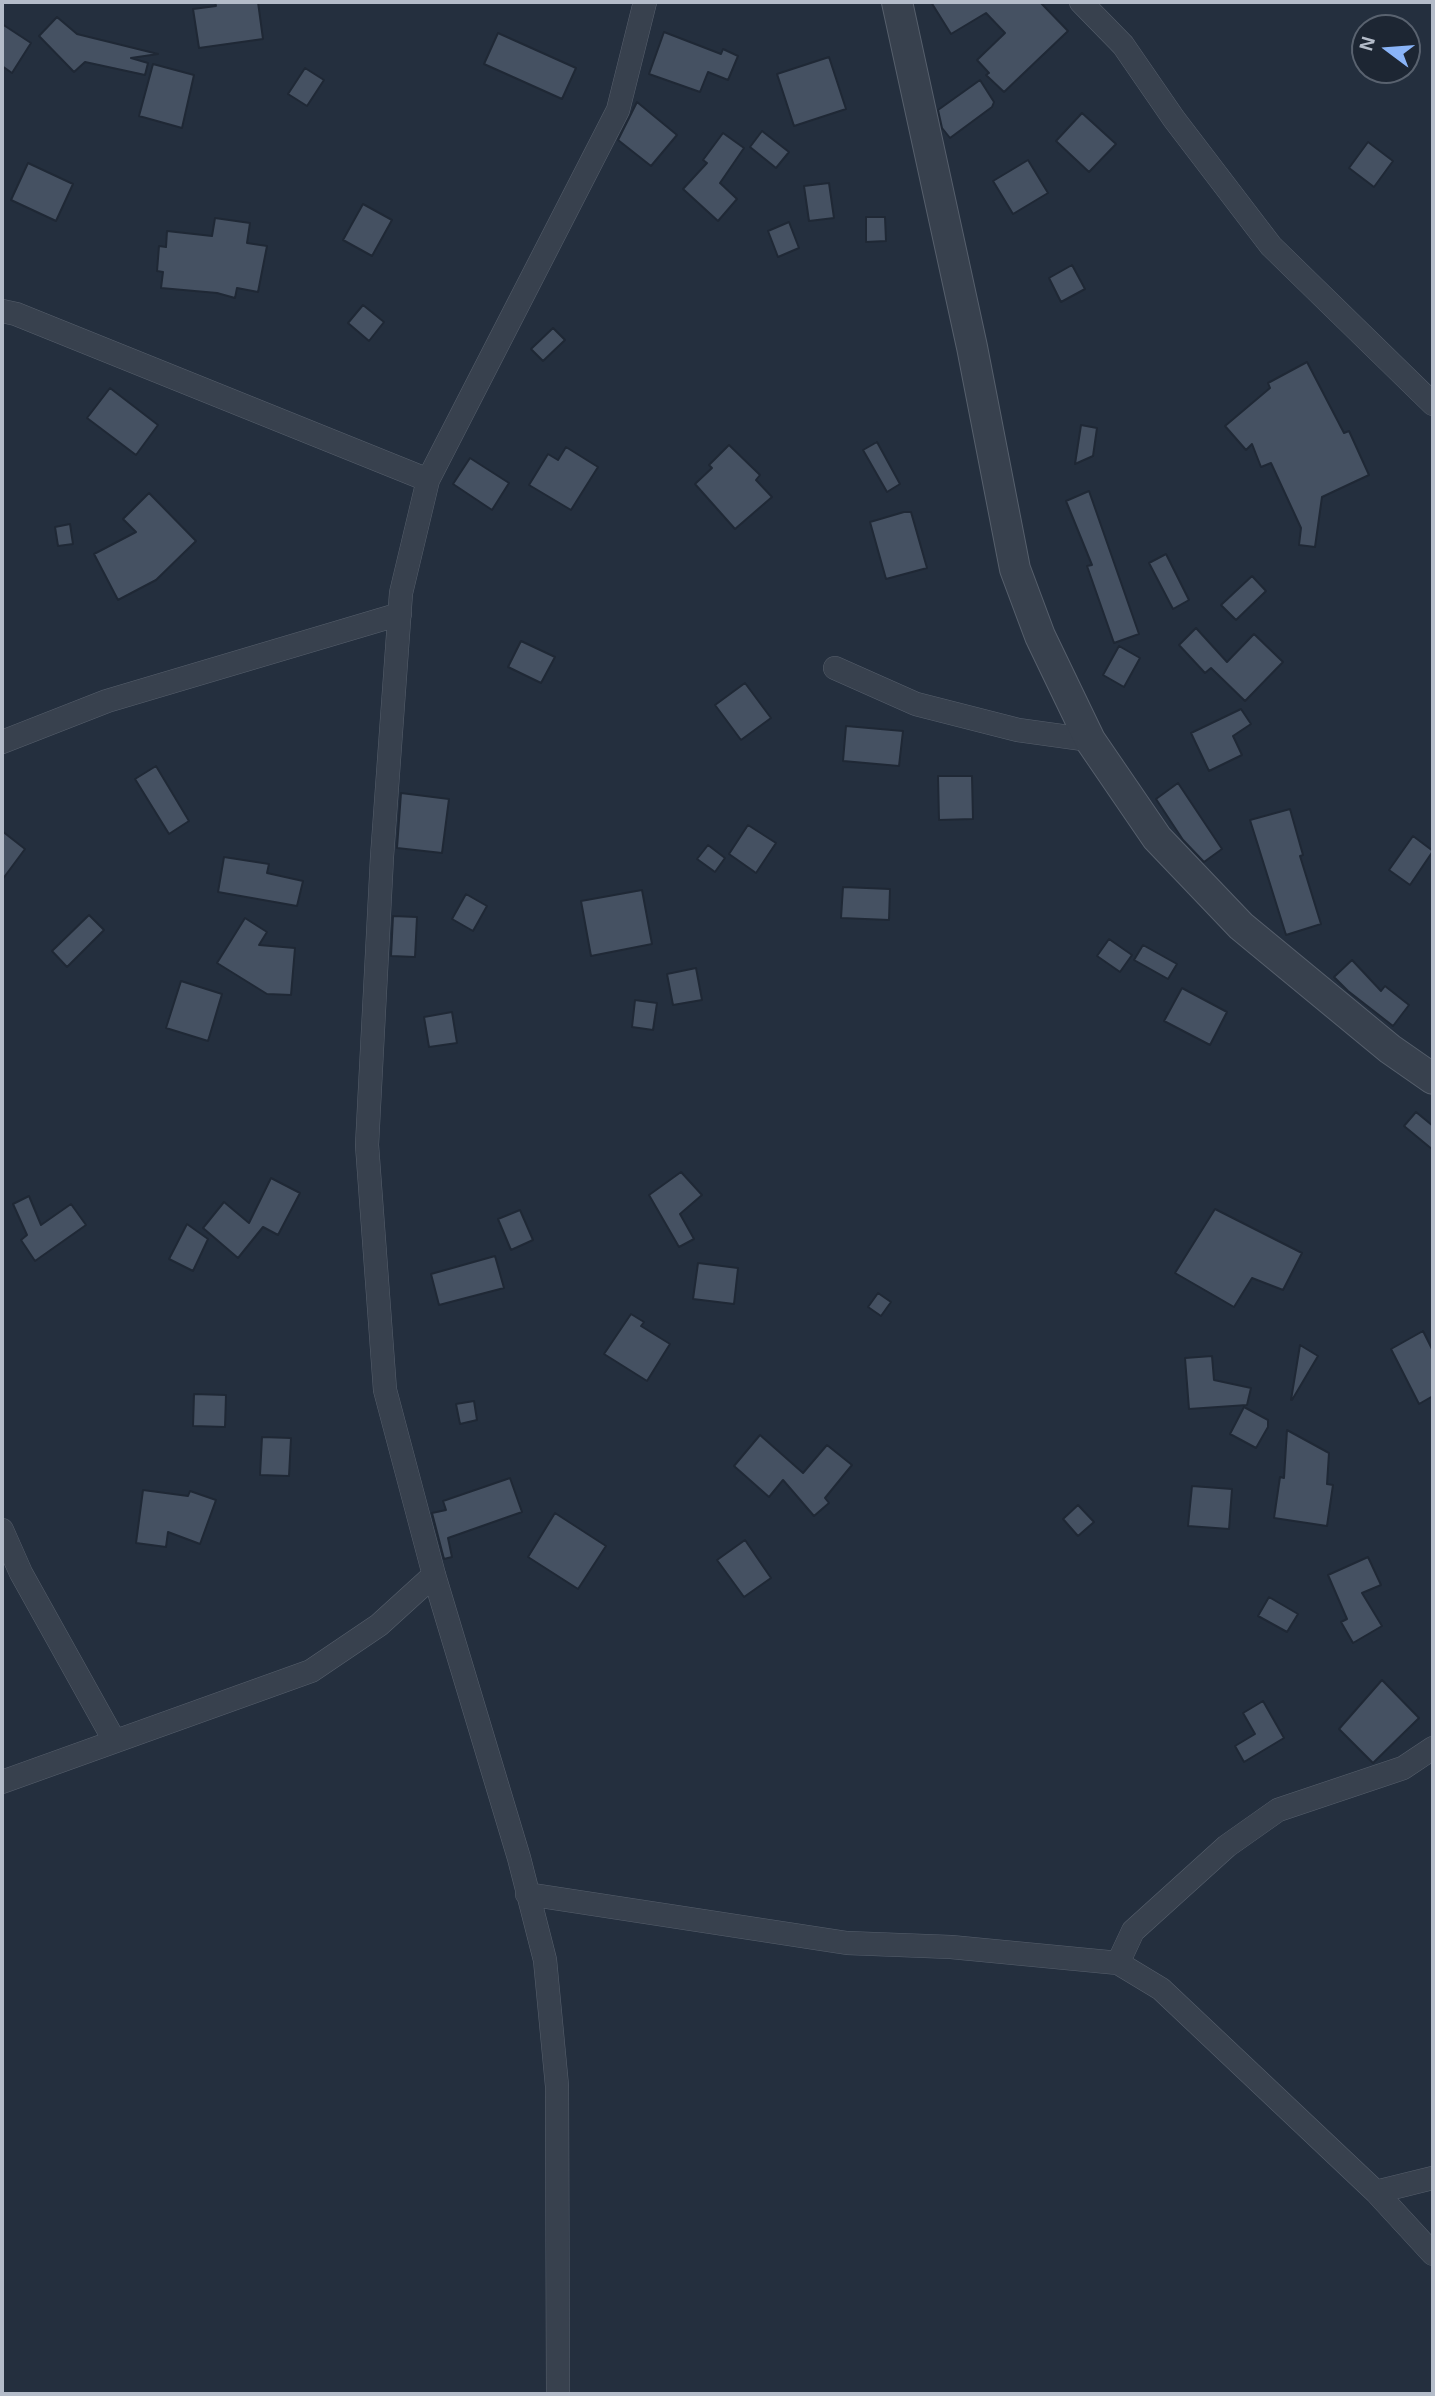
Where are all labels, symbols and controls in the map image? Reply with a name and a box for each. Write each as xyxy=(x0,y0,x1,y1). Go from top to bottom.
north arrow xyxy=(1351,14,1421,84)
text: N xyxy=(1355,34,1379,53)

